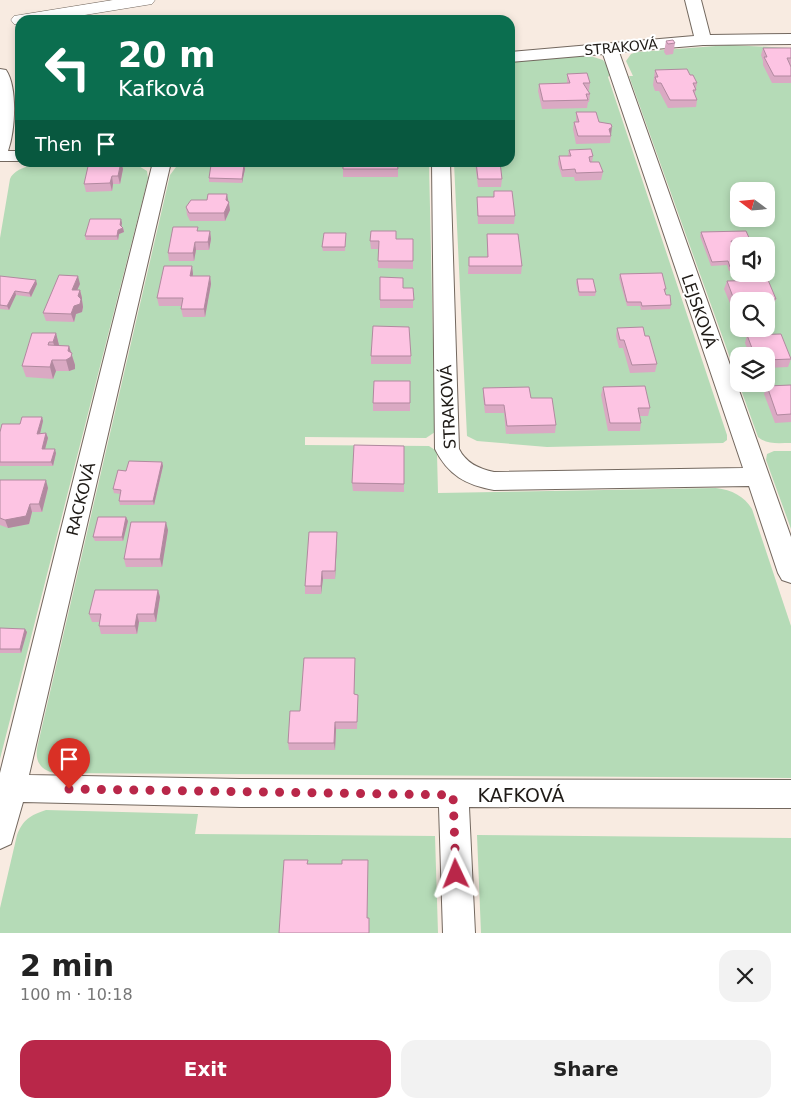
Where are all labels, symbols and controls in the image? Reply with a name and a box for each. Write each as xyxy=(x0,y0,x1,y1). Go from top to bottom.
icon: left xyxy=(35,35,100,100)
text: 20 m xyxy=(118,35,215,75)
street label: STRAKOVÁ xyxy=(584,36,659,58)
text: Kafková xyxy=(118,76,205,101)
icon: arrive xyxy=(92,130,120,158)
text: Then xyxy=(35,133,82,155)
north arrow xyxy=(730,182,775,228)
map controls xyxy=(730,182,775,392)
button: sound xyxy=(730,237,775,282)
street label: LEJSKOVÁ xyxy=(678,272,720,350)
button: search xyxy=(730,292,775,337)
button: layers xyxy=(730,347,775,392)
street label: STRAKOVÁ xyxy=(436,364,460,450)
street label: RACKOVÁ xyxy=(63,460,99,538)
pin xyxy=(48,738,90,789)
icon: arrive xyxy=(55,745,83,773)
street label: KAFKOVÁ xyxy=(478,784,564,806)
position arrow xyxy=(429,847,481,899)
text: 2 min xyxy=(20,948,114,983)
button: close xyxy=(719,950,771,1002)
text: 100 m · 10:18 xyxy=(20,985,133,1004)
button: Exit xyxy=(20,1040,391,1098)
button: Share xyxy=(401,1040,771,1098)

